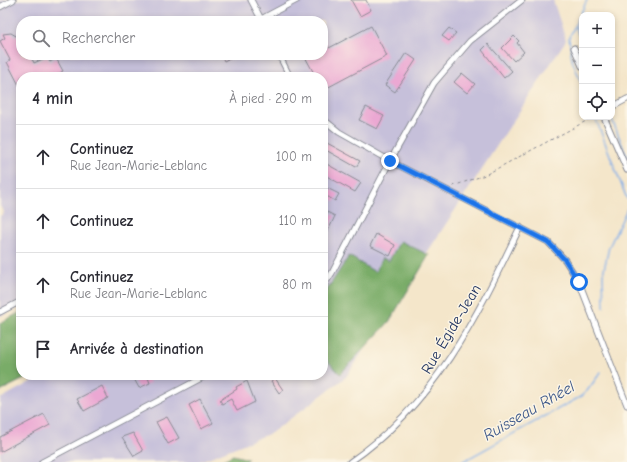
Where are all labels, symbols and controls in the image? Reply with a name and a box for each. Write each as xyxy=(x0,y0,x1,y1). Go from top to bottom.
map controls xyxy=(579,12,615,120)
button: + xyxy=(579,12,615,48)
search box xyxy=(16,16,328,60)
icon: search xyxy=(30,27,52,49)
text: Rechercher xyxy=(62,29,135,47)
button: − xyxy=(579,48,615,84)
button: locate xyxy=(579,84,615,120)
text: 4 min xyxy=(32,89,73,108)
text: À pied · 290 m xyxy=(229,91,312,106)
text: Continuez xyxy=(70,140,133,158)
icon: ahead xyxy=(32,146,54,168)
text: 100 m xyxy=(276,149,312,164)
route end xyxy=(381,152,399,170)
text: Rue Jean-Marie-Leblanc xyxy=(70,158,207,173)
icon: ahead xyxy=(32,210,54,232)
text: Continuez xyxy=(70,212,133,230)
text: 110 m xyxy=(279,213,312,228)
text: Continuez xyxy=(70,268,133,286)
route start xyxy=(570,273,588,291)
icon: ahead xyxy=(32,274,54,296)
text: 80 m xyxy=(282,277,312,292)
street label: Rue Égide-Jean xyxy=(416,280,485,377)
text: Rue Jean-Marie-Leblanc xyxy=(70,286,207,301)
icon: arrive xyxy=(32,338,54,360)
text: Arrivée à destination xyxy=(70,340,204,358)
water label: Ruisseau Rhéel xyxy=(480,377,578,444)

